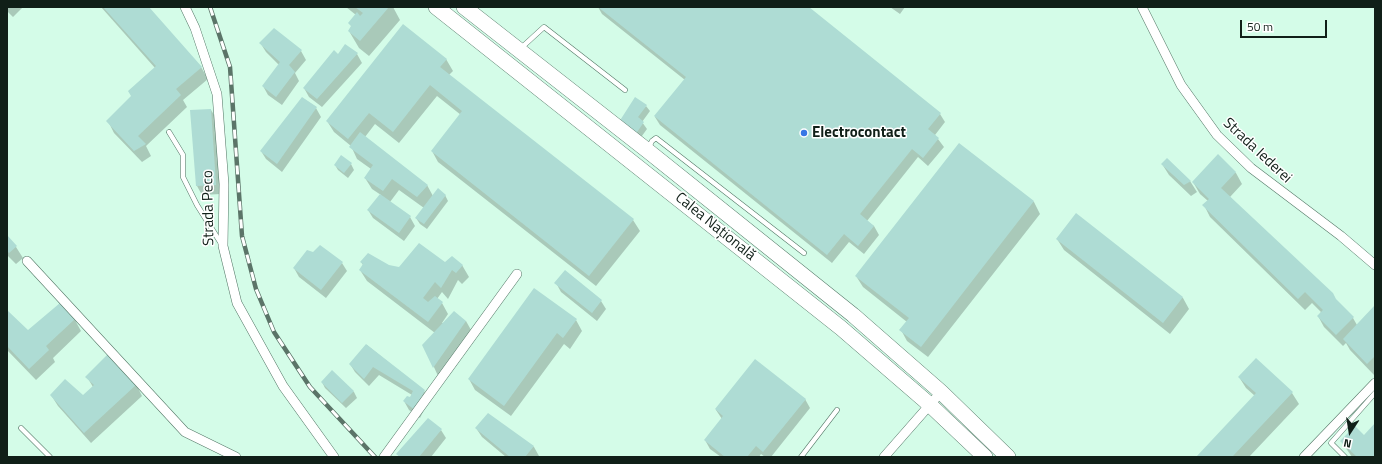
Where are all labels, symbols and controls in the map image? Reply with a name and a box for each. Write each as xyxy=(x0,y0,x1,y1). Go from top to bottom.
scale bar xyxy=(1242,12,1329,38)
text: 50 m xyxy=(1247,17,1273,36)
street label: Strada Iederei xyxy=(1219,115,1295,187)
place label: Electrocontact xyxy=(812,124,906,142)
marker: Electrocontact xyxy=(799,128,809,138)
street label: Strada Peco xyxy=(199,170,219,246)
street label: Calea Națională xyxy=(671,189,759,265)
north arrow xyxy=(1330,412,1370,452)
text: N xyxy=(1342,435,1353,452)

